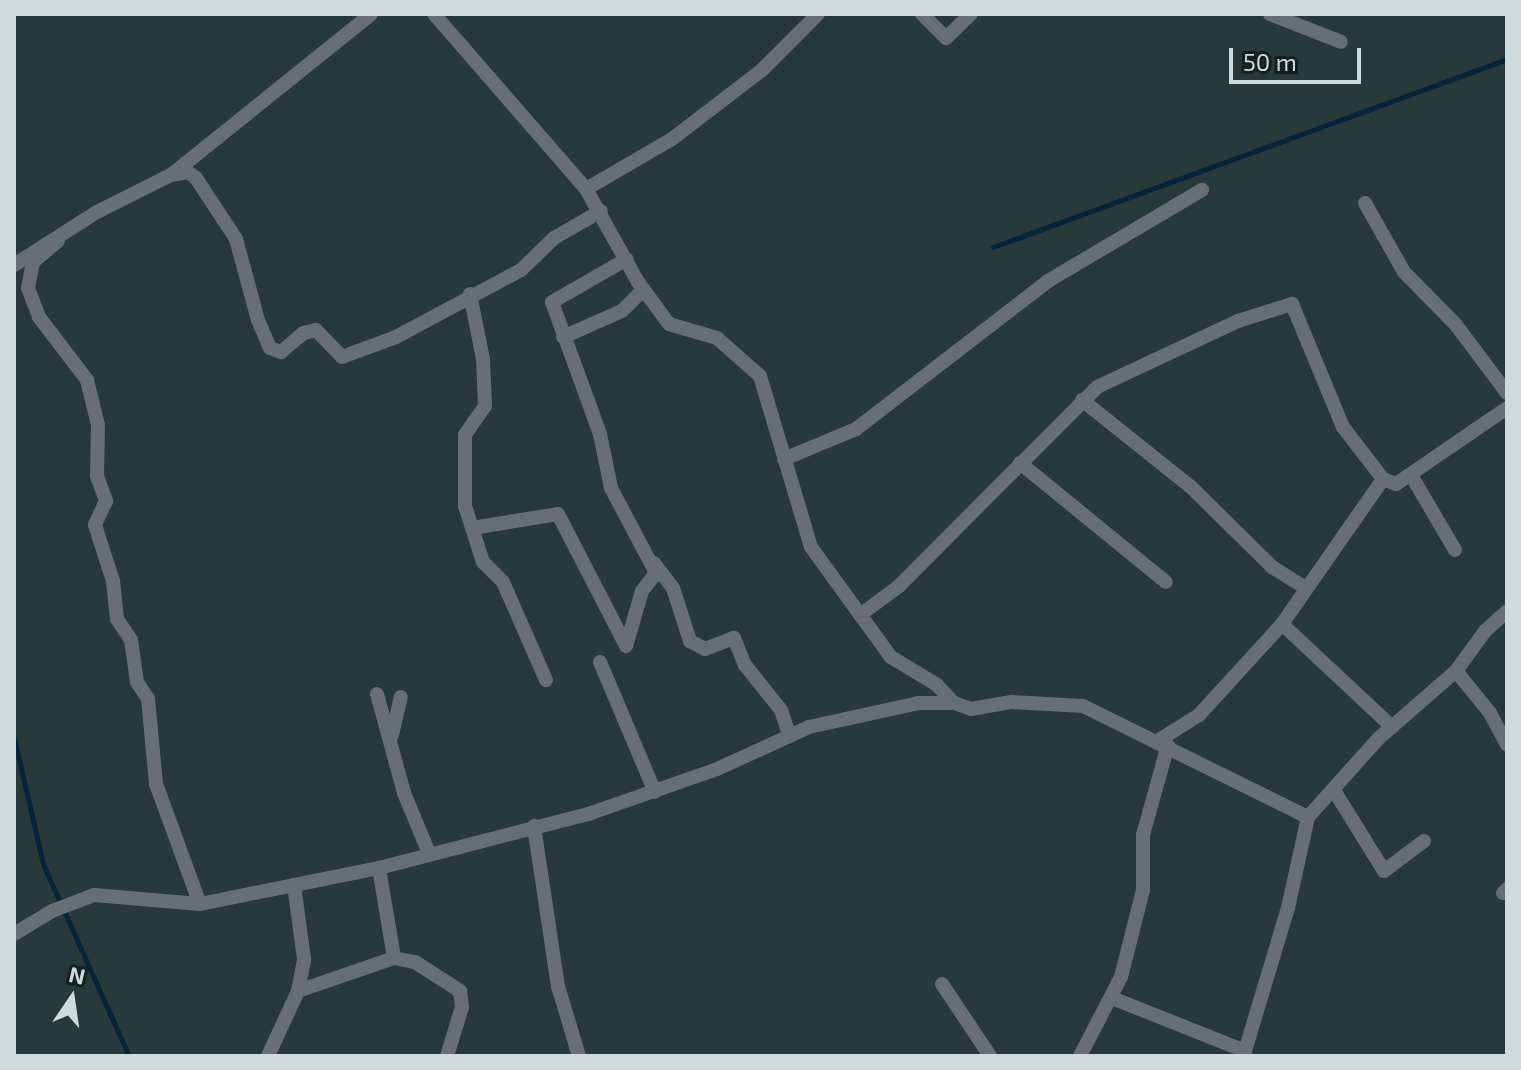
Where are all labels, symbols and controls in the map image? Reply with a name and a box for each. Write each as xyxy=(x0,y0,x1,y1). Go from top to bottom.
scale bar xyxy=(1233,32,1365,82)
text: 50 m xyxy=(1243,47,1297,76)
north arrow xyxy=(32,958,112,1038)
text: N xyxy=(67,960,88,989)

